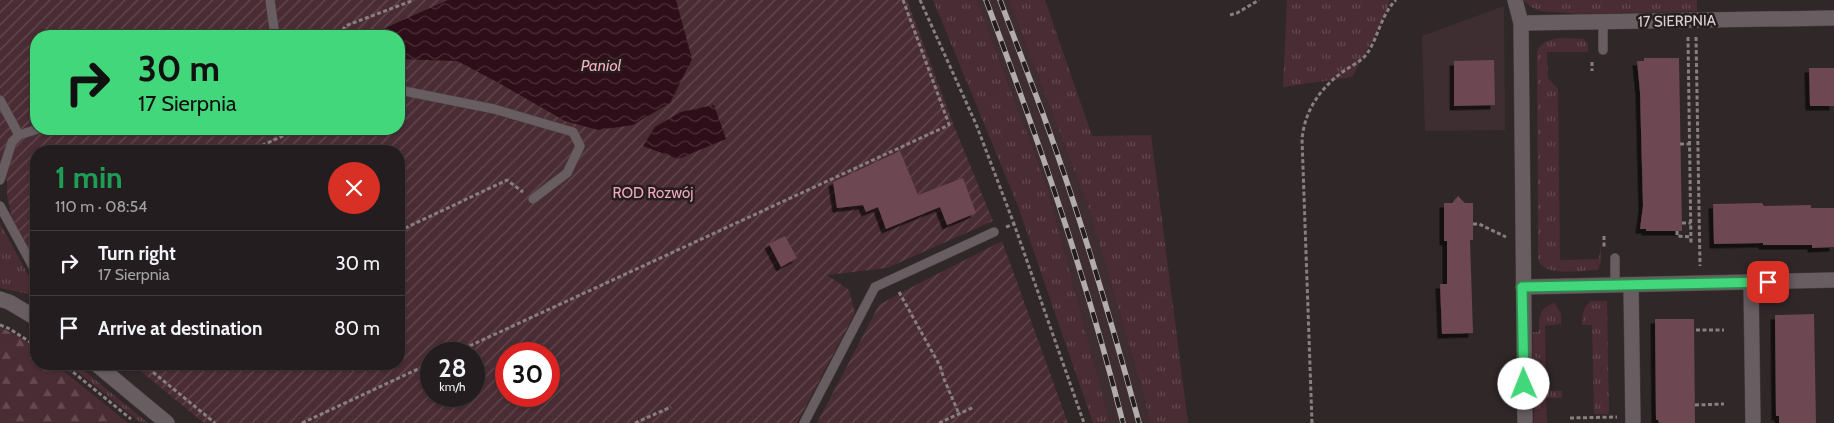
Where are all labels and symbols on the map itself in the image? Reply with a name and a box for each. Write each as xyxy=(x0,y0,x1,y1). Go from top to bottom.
street label: 17 SIERPNIA xyxy=(1638,11,1717,31)
water label: Paniol xyxy=(581,56,622,75)
park label: ROD Rozwój xyxy=(612,184,694,202)
pin xyxy=(1747,261,1789,303)
speed limit sign: 30 xyxy=(495,342,560,407)
position arrow xyxy=(1497,357,1549,409)

